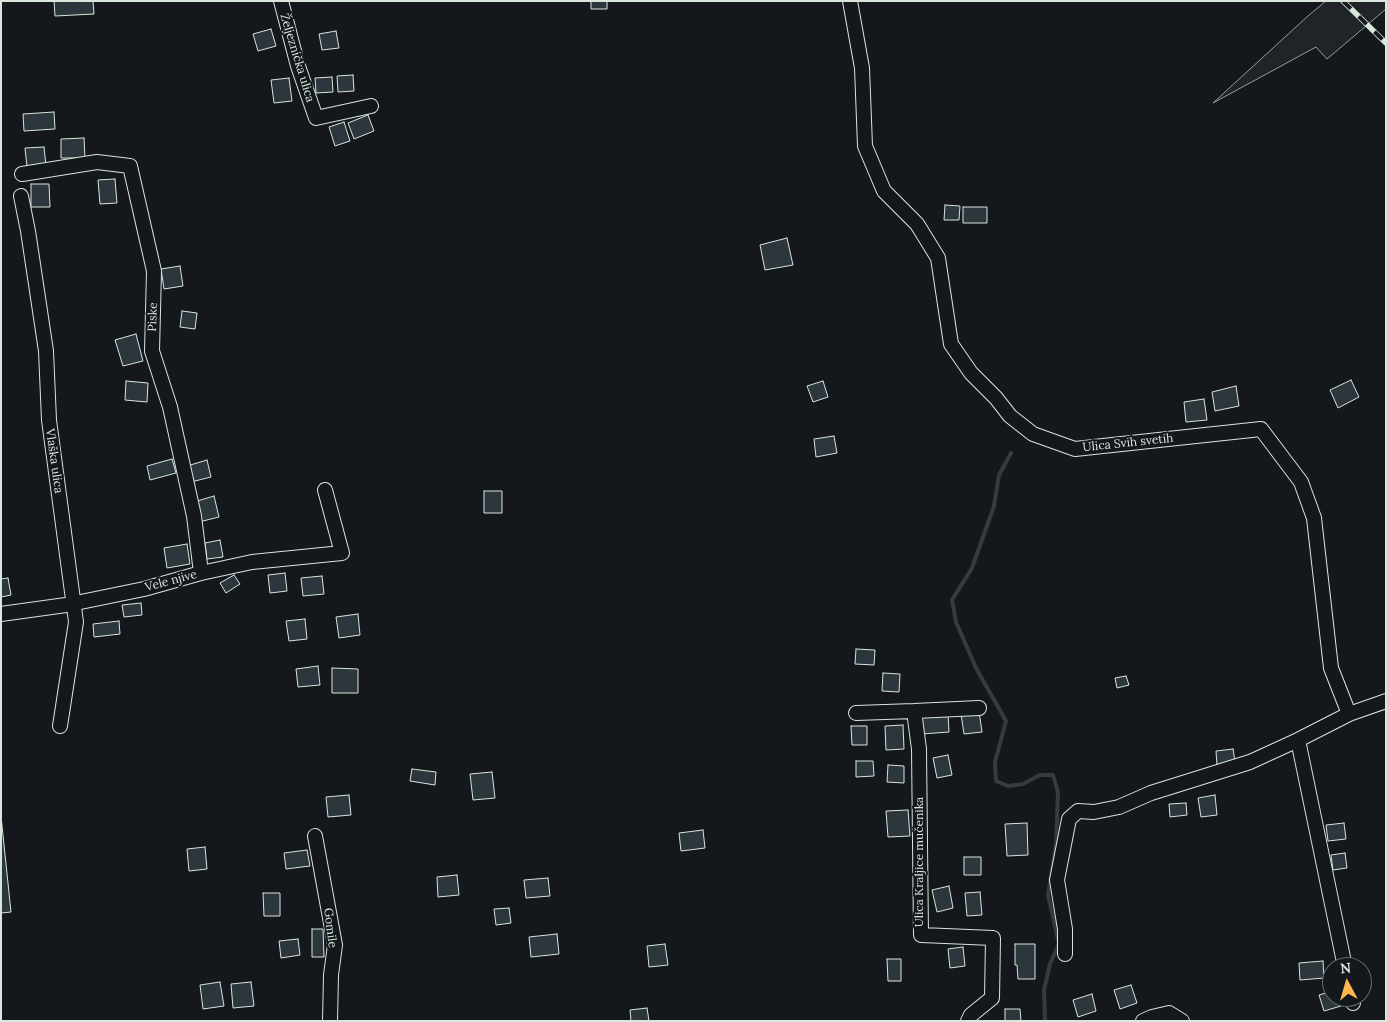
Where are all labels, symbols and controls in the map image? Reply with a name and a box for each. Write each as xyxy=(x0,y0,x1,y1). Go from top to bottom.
street label: Željeznička ulica xyxy=(277,12,317,104)
street label: Piske xyxy=(145,302,161,332)
street label: Vlaška ulica xyxy=(42,428,66,494)
street label: Ulica Svih svetih xyxy=(1082,431,1174,455)
street label: Vele njive xyxy=(144,567,198,595)
street label: Ulica Kraljice mučenika xyxy=(913,797,927,927)
street label: Gomile xyxy=(320,907,340,949)
north arrow xyxy=(1322,957,1372,1007)
text: N xyxy=(1339,959,1352,978)

